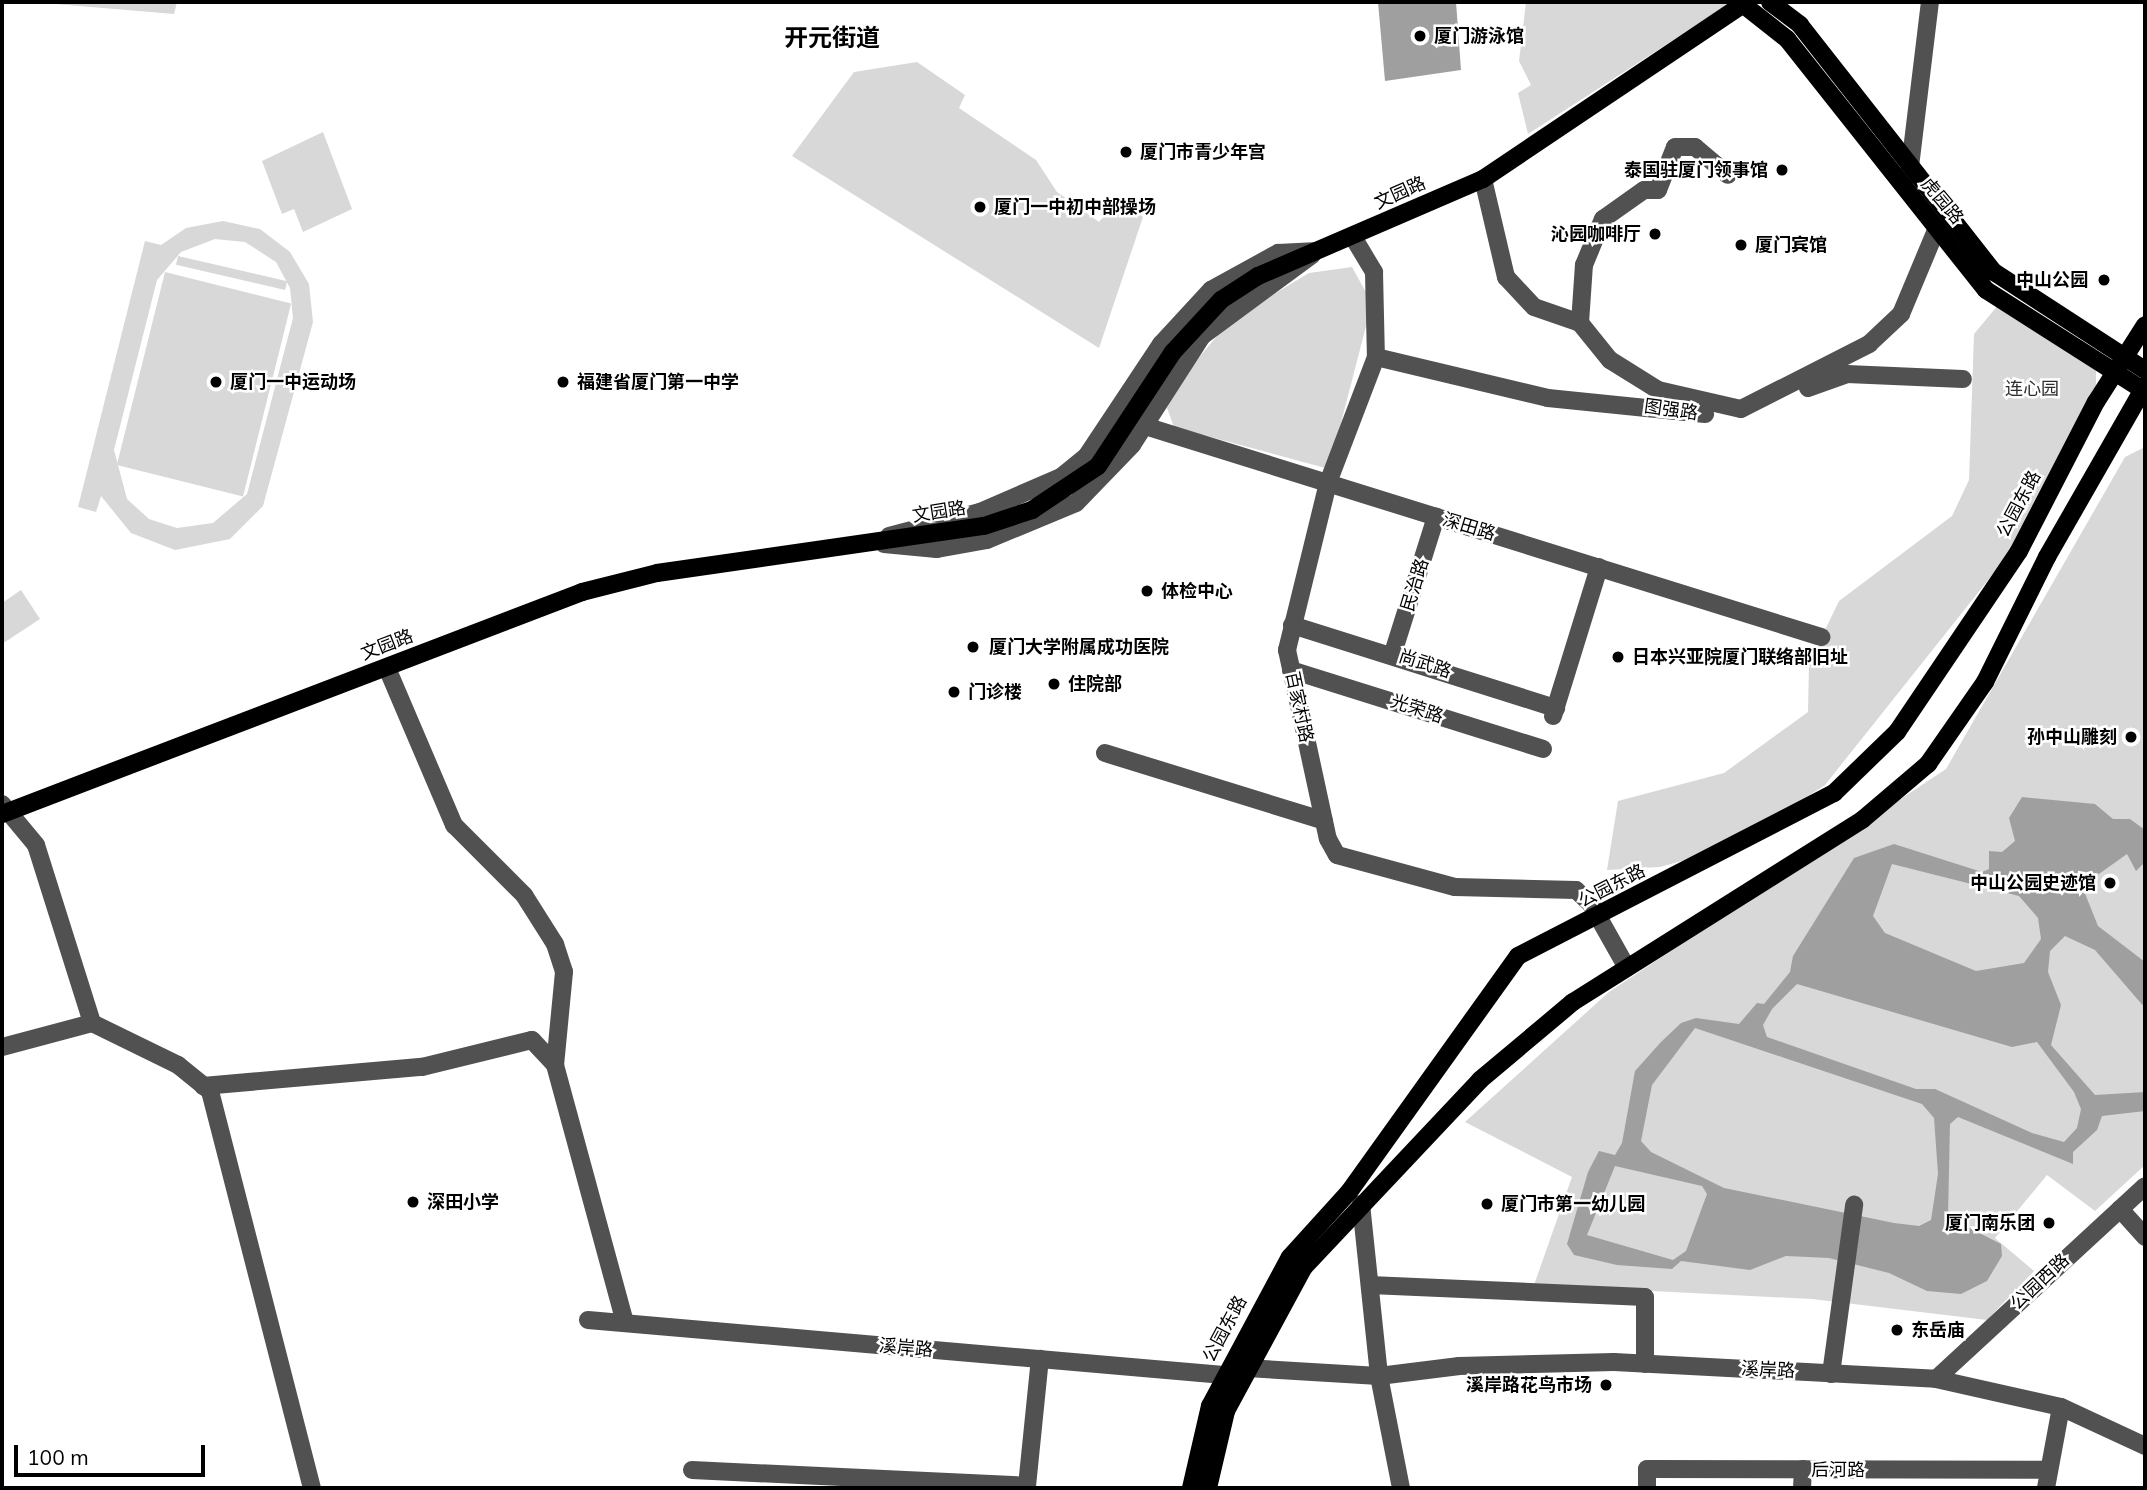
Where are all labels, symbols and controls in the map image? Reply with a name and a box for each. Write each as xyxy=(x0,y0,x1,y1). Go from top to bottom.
district label: 开元街道 xyxy=(784,24,880,52)
place label: 厦门游泳馆 xyxy=(1434,25,1524,47)
marker: 厦门游泳馆 xyxy=(1412,28,1428,44)
place label: 厦门市青少年宫 xyxy=(1140,141,1266,163)
marker: 厦门市青少年宫 xyxy=(1118,144,1134,160)
place label: 泰国驻厦门领事馆 xyxy=(1624,159,1768,181)
marker: 泰国驻厦门领事馆 xyxy=(1774,162,1790,178)
street label: 文园路 xyxy=(1371,172,1429,214)
street label: 虎园路 xyxy=(1916,173,1968,229)
place label: 厦门一中初中部操场 xyxy=(994,196,1156,218)
marker: 厦门一中初中部操场 xyxy=(972,199,988,215)
place label: 沁园咖啡厅 xyxy=(1551,223,1641,245)
marker: 沁园咖啡厅 xyxy=(1647,226,1663,242)
place label: 厦门宾馆 xyxy=(1755,234,1827,256)
marker: 厦门宾馆 xyxy=(1733,237,1749,253)
place label: 中山公园 xyxy=(2016,269,2088,291)
marker: 中山公园 xyxy=(2094,270,2114,290)
place label: 厦门一中运动场 xyxy=(230,371,356,393)
place label: 福建省厦门第一中学 xyxy=(577,371,739,393)
marker: 厦门一中运动场 xyxy=(208,374,224,390)
marker: 福建省厦门第一中学 xyxy=(555,374,571,390)
park label: 连心园 xyxy=(2005,378,2059,400)
street label: 图强路 xyxy=(1643,396,1699,424)
street label: 公园东路 xyxy=(1993,467,2045,541)
street label: 文园路 xyxy=(911,497,967,527)
street label: 深田路 xyxy=(1440,509,1498,545)
street label: 民治路 xyxy=(1397,556,1433,614)
place label: 体检中心 xyxy=(1161,580,1233,602)
marker: 体检中心 xyxy=(1139,583,1155,599)
street label: 文园路 xyxy=(358,625,416,665)
place label: 厦门大学附属成功医院 xyxy=(989,636,1169,658)
marker: 厦门大学附属成功医院 xyxy=(963,637,983,657)
street label: 尚武路 xyxy=(1396,645,1454,683)
place label: 日本兴亚院厦门联络部旧址 xyxy=(1632,646,1848,668)
marker: 日本兴亚院厦门联络部旧址 xyxy=(1610,649,1626,665)
street label: 百家村路 xyxy=(1281,670,1317,744)
place label: 住院部 xyxy=(1068,673,1122,695)
marker: 住院部 xyxy=(1046,676,1062,692)
place label: 门诊楼 xyxy=(968,681,1022,703)
marker: 门诊楼 xyxy=(946,684,962,700)
street label: 光荣路 xyxy=(1388,690,1446,728)
place label: 孙中山雕刻 xyxy=(2027,726,2117,748)
marker: 孙中山雕刻 xyxy=(2123,729,2139,745)
street label: 公园东路 xyxy=(1575,860,1649,912)
place label: 中山公园史迹馆 xyxy=(1970,872,2096,894)
marker: 中山公园史迹馆 xyxy=(2102,875,2118,891)
place label: 深田小学 xyxy=(427,1191,499,1213)
place label: 厦门市第一幼儿园 xyxy=(1501,1193,1645,1215)
marker: 深田小学 xyxy=(405,1194,421,1210)
marker: 厦门市第一幼儿园 xyxy=(1479,1196,1495,1212)
place label: 厦门南乐团 xyxy=(1945,1212,2035,1234)
marker: 厦门南乐团 xyxy=(2041,1215,2057,1231)
street label: 公园西路 xyxy=(2006,1250,2074,1314)
street label: 公园东路 xyxy=(1199,1292,1251,1366)
place label: 东岳庙 xyxy=(1911,1319,1965,1341)
marker: 东岳庙 xyxy=(1889,1322,1905,1338)
street label: 溪岸路 xyxy=(878,1335,934,1361)
street label: 溪岸路 xyxy=(1740,1358,1796,1382)
place label: 溪岸路花鸟市场 xyxy=(1466,1374,1592,1396)
marker: 溪岸路花鸟市场 xyxy=(1598,1377,1614,1393)
scale bar xyxy=(18,1430,208,1474)
text: 100 m xyxy=(27,1444,89,1470)
street label: 后河路 xyxy=(1811,1459,1865,1481)

